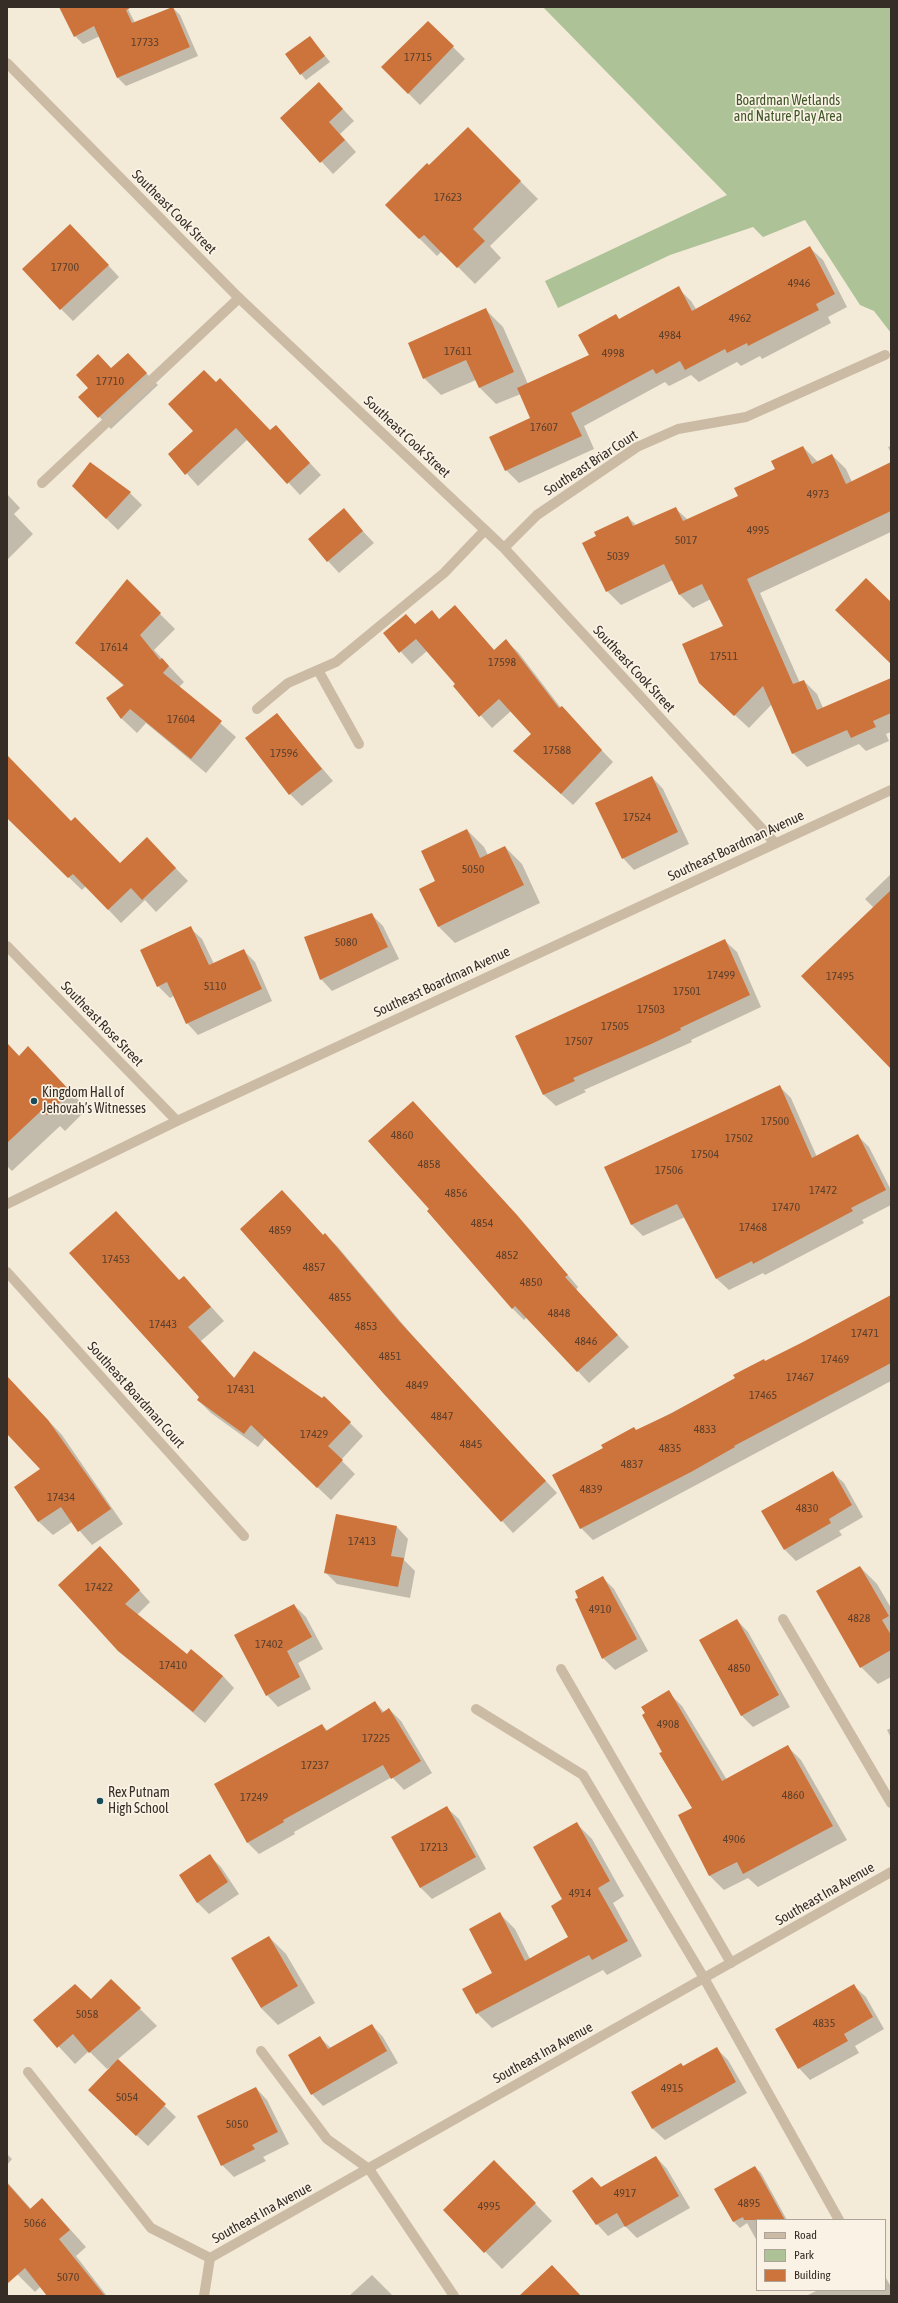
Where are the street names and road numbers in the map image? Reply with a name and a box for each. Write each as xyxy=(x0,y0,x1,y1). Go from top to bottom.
street label: Southeast Cook Street xyxy=(128,166,220,258)
street label: Southeast Cook Street xyxy=(360,393,454,481)
street label: Southeast Briar Court xyxy=(541,427,641,499)
street label: Southeast Cook Street xyxy=(590,622,678,716)
street label: Southeast Boardman Avenue xyxy=(665,807,807,885)
street label: Southeast Boardman Avenue xyxy=(371,943,513,1021)
street label: Southeast Rose Street xyxy=(57,978,147,1070)
street label: Southeast Boardman Court xyxy=(84,1338,188,1452)
street label: Southeast Ina Avenue xyxy=(773,1859,877,1929)
street label: Southeast Ina Avenue xyxy=(490,2019,596,2087)
street label: Southeast Ina Avenue xyxy=(209,2179,315,2247)

